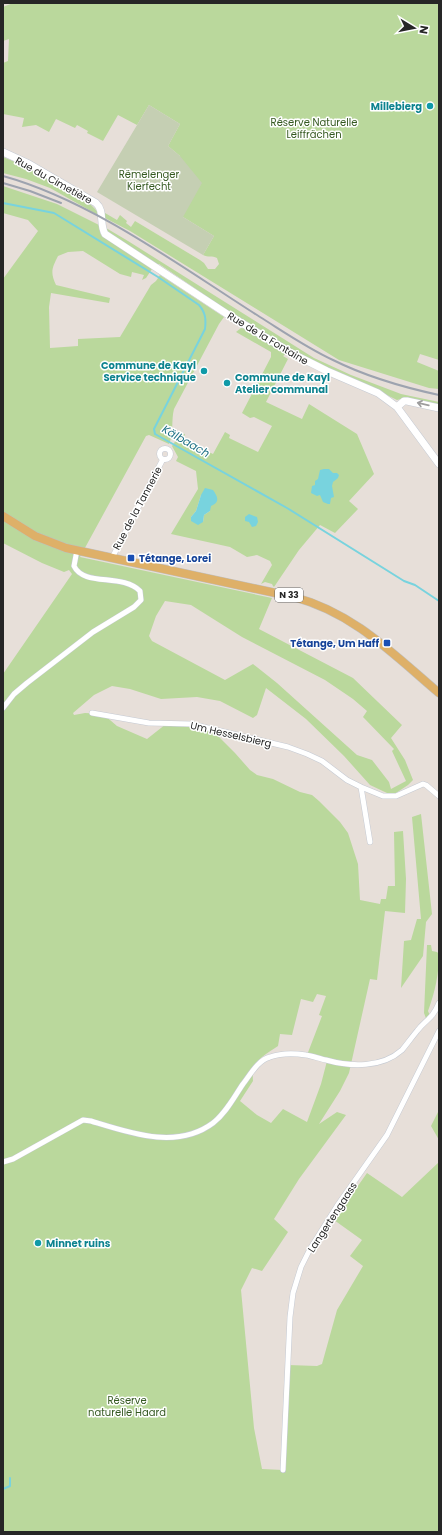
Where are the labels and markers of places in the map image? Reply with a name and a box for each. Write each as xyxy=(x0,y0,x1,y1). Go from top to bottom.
place label: Millebierg xyxy=(371,99,422,114)
marker: Millebierg xyxy=(425,101,435,111)
place label: Commune de Kayl Service technique xyxy=(101,358,196,385)
marker: Commune de Kayl Service technique xyxy=(199,366,209,376)
place label: Commune de Kayl Atelier communal xyxy=(235,370,330,397)
marker: Commune de Kayl Atelier communal xyxy=(222,378,232,388)
place label: Tétange, Lorei xyxy=(139,551,211,566)
marker: Tétange, Lorei xyxy=(126,553,136,563)
place label: Tétange, Um Haff xyxy=(290,636,379,651)
marker: Tétange, Um Haff xyxy=(382,638,392,648)
place label: Minnet ruins xyxy=(46,1236,111,1251)
marker: Minnet ruins xyxy=(33,1238,43,1248)

